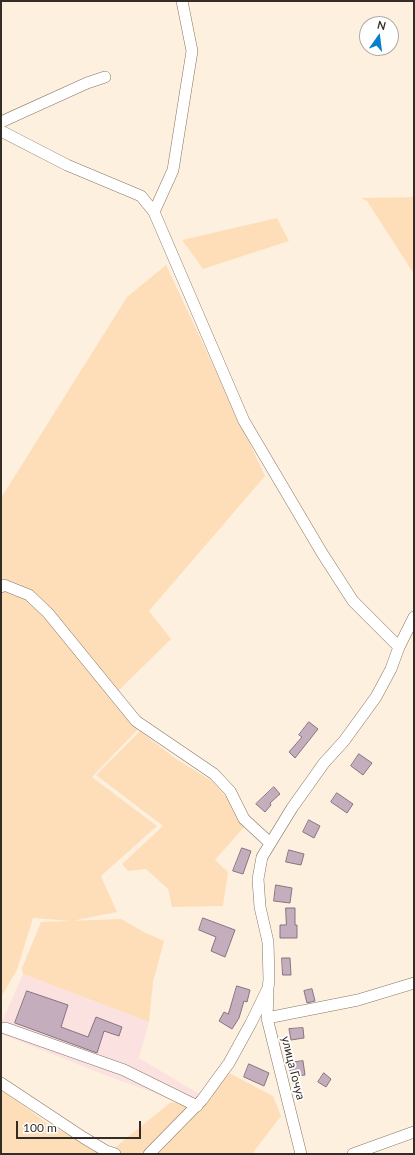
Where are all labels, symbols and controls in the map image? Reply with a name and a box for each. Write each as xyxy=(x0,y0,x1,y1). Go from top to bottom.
north arrow xyxy=(359,16,399,56)
text: N xyxy=(376,18,387,32)
street label: улица Гочуа xyxy=(278,1035,308,1101)
scale bar xyxy=(18,1113,143,1139)
text: 100 m xyxy=(23,1120,57,1135)

